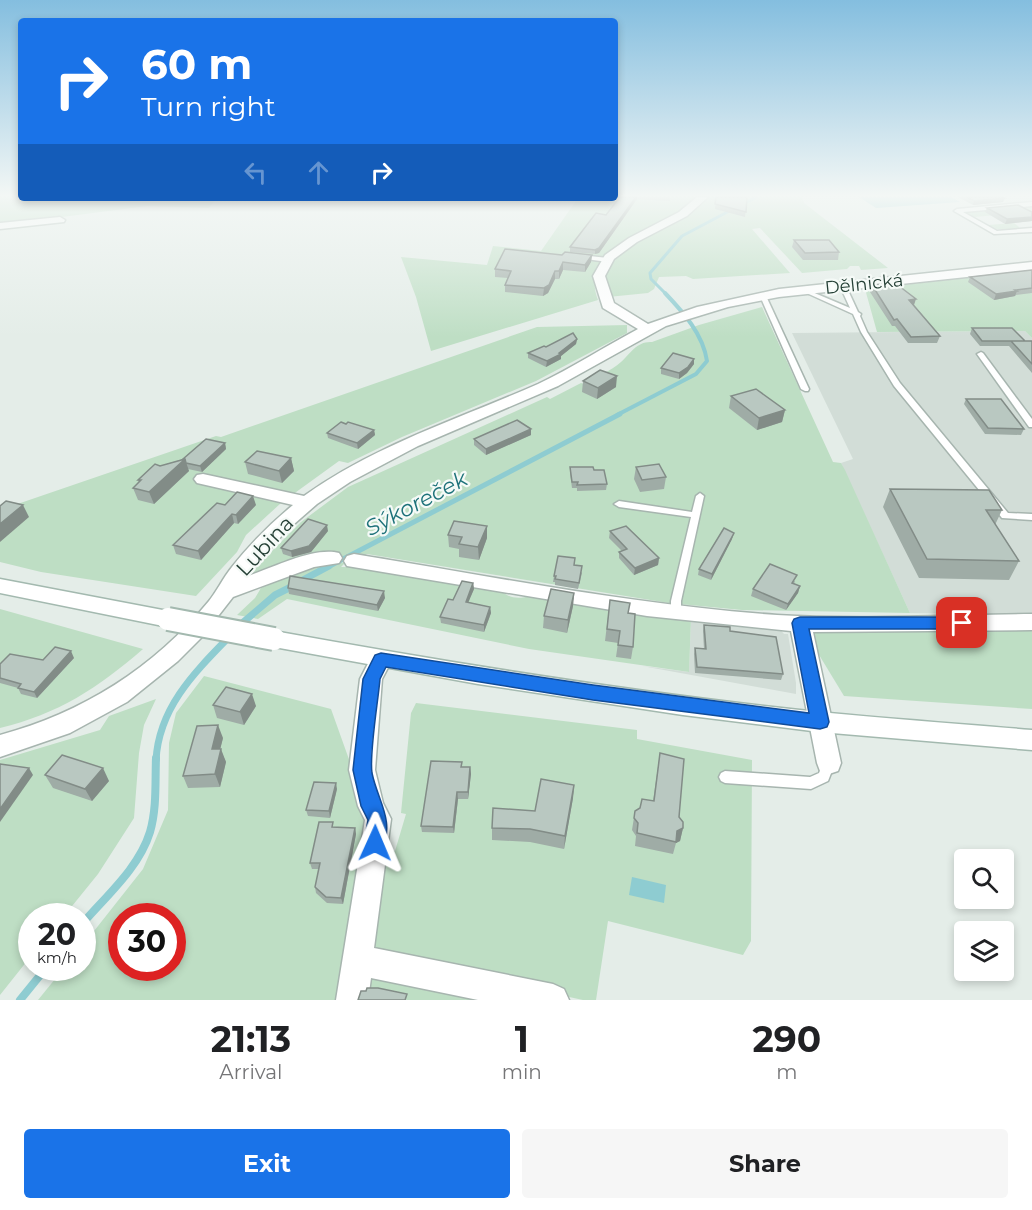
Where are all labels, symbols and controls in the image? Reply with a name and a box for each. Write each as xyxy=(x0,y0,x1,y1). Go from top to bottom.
text: 60 m xyxy=(141,38,252,90)
icon: right xyxy=(42,42,120,120)
text: Turn right xyxy=(141,90,276,123)
icon: left xyxy=(239,156,272,189)
icon: ahead xyxy=(302,156,335,189)
icon: right xyxy=(365,156,398,189)
street label: Dělnická xyxy=(824,269,904,299)
water label: Sýkoreček xyxy=(360,465,473,542)
street label: Lubina xyxy=(231,511,299,581)
pin xyxy=(936,597,987,648)
icon: arrive xyxy=(945,606,978,639)
position arrow xyxy=(343,811,407,875)
map controls xyxy=(954,849,1014,981)
button: search xyxy=(954,849,1014,909)
speed limit sign: 30 xyxy=(108,903,186,981)
text: 20 xyxy=(38,916,76,953)
button: layers xyxy=(954,921,1014,981)
text: km/h xyxy=(37,948,77,967)
text: 21:13 xyxy=(211,1017,291,1061)
text: 1 xyxy=(515,1017,529,1061)
text: 290 xyxy=(753,1017,821,1061)
text: Arrival xyxy=(219,1060,282,1084)
text: min xyxy=(502,1060,542,1084)
text: m xyxy=(776,1060,798,1084)
button: Exit xyxy=(24,1129,510,1198)
button: Share xyxy=(522,1129,1008,1198)

